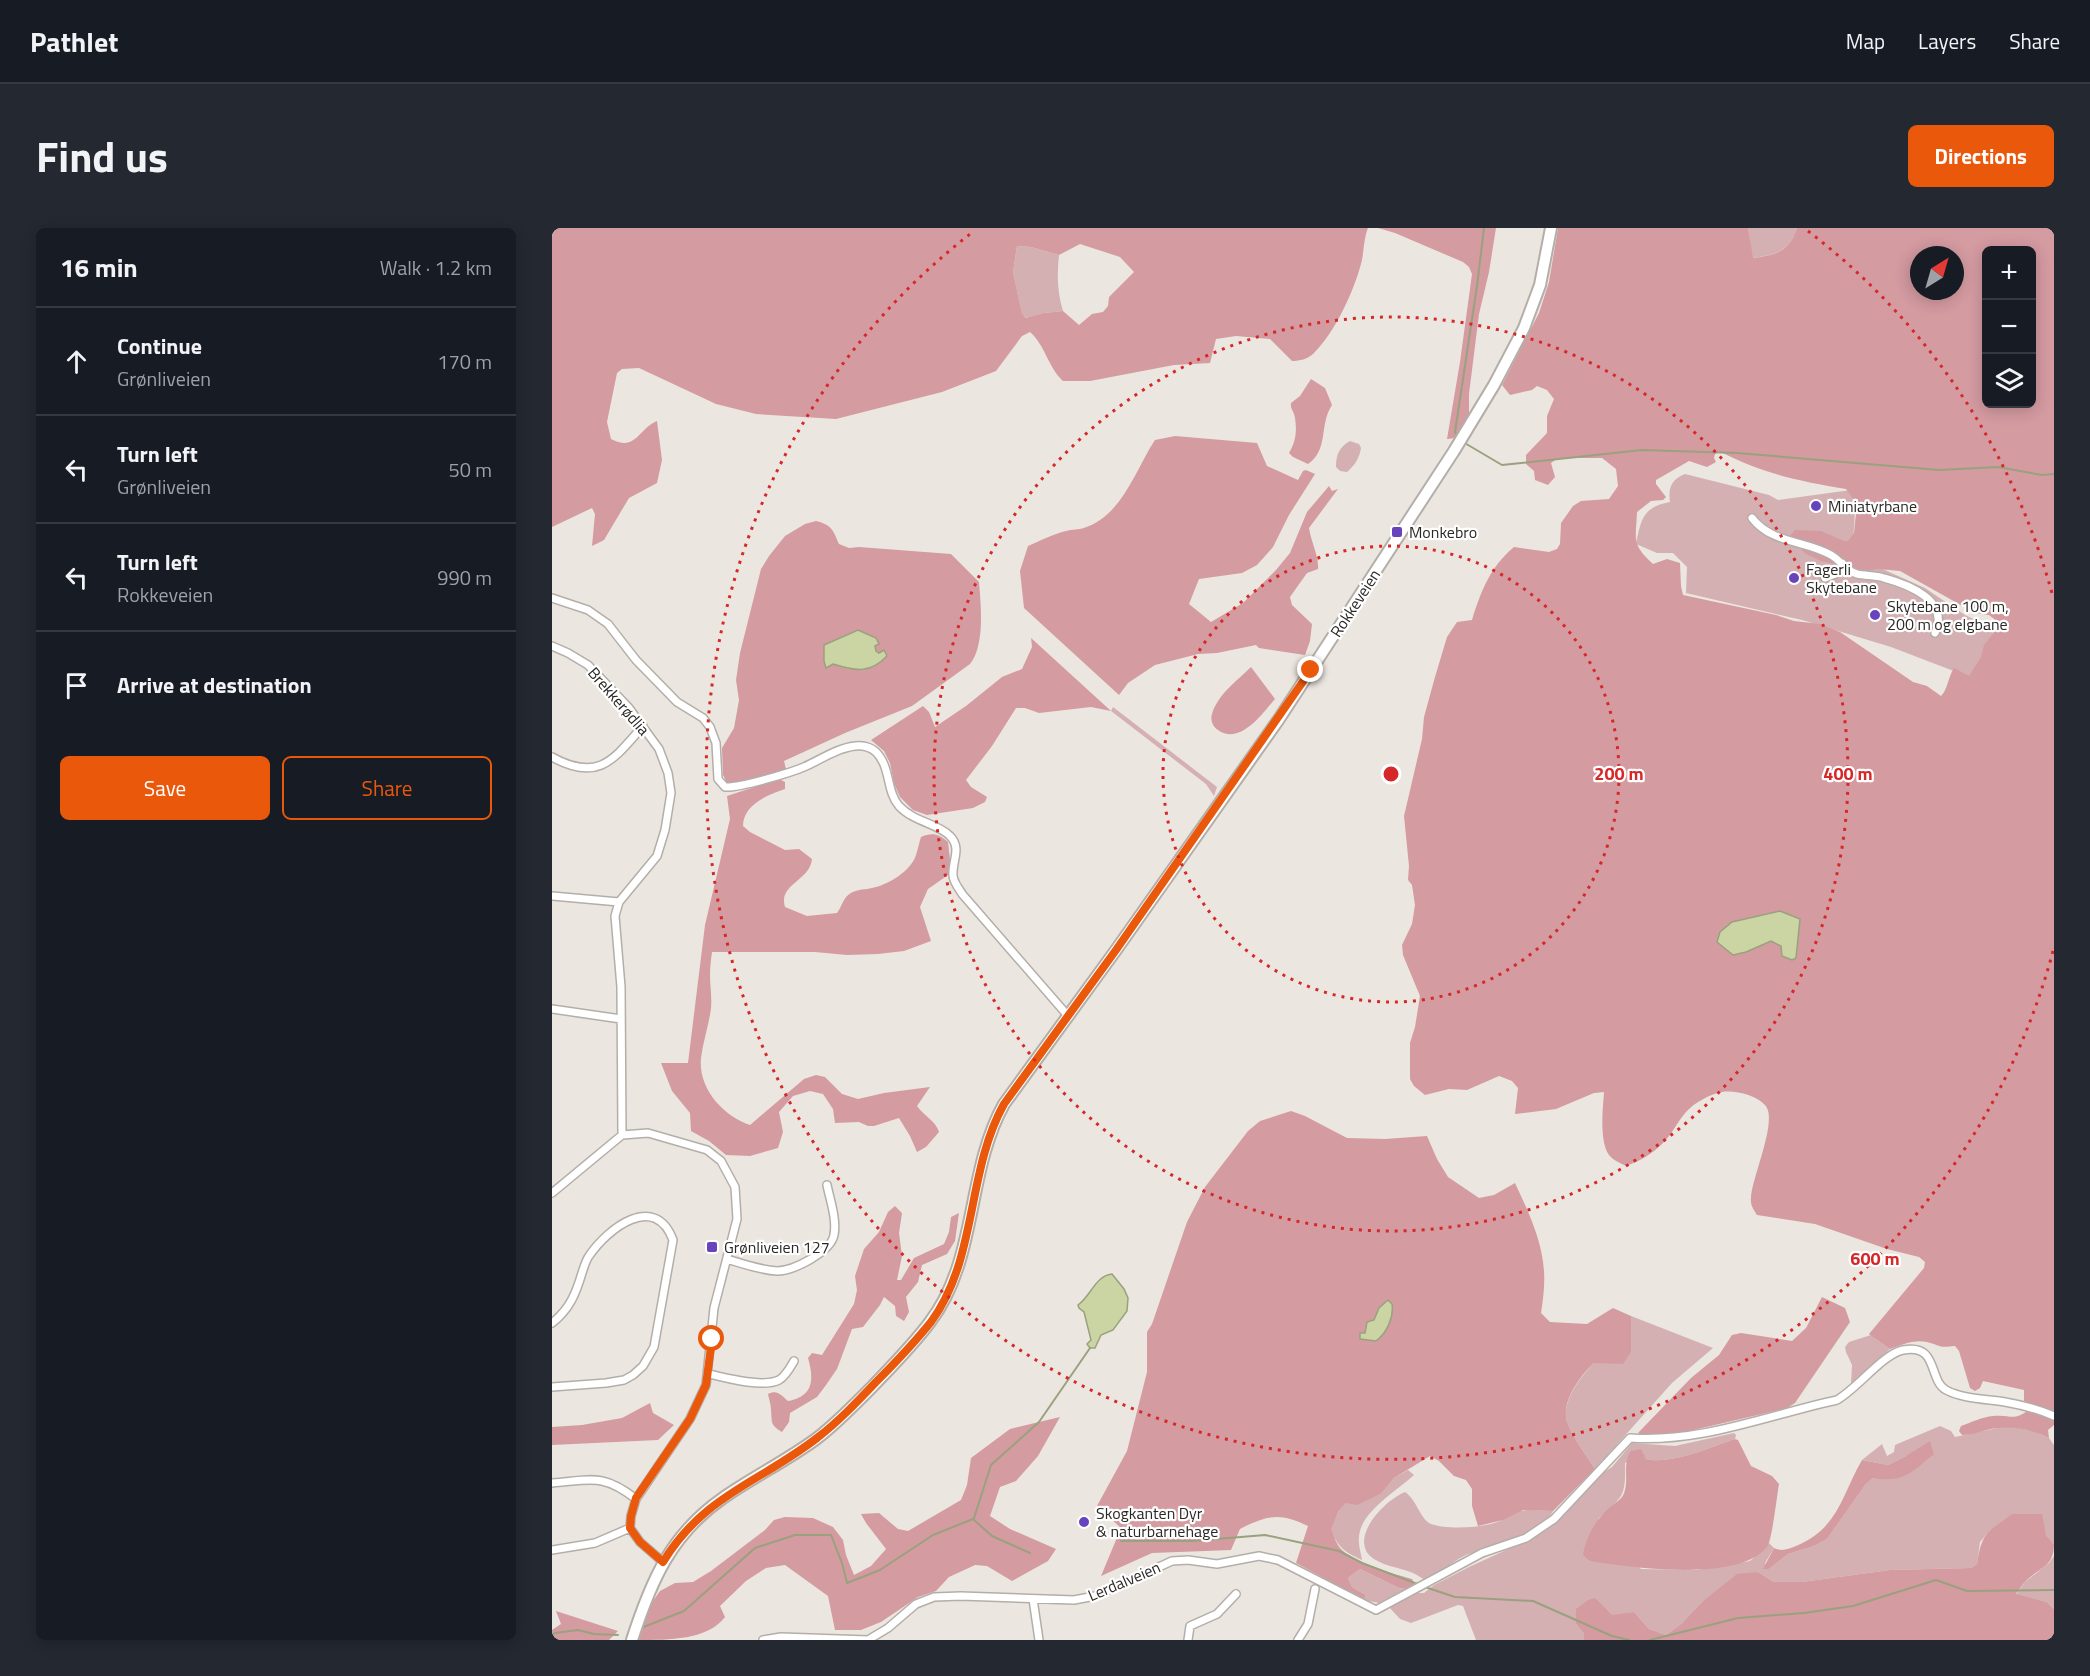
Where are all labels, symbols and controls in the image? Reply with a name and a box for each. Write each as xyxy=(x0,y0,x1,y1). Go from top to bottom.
text: Pathlet xyxy=(30,20,118,63)
text: Map xyxy=(1846,25,1885,57)
text: Layers xyxy=(1918,25,1976,57)
text: Share xyxy=(2009,25,2060,57)
text: Find us xyxy=(36,124,168,188)
button: Directions xyxy=(1908,125,2054,187)
north arrow xyxy=(1910,246,1964,300)
map controls xyxy=(1982,246,2036,408)
button: + xyxy=(1982,246,2036,300)
text: 16 min xyxy=(60,248,138,287)
text: Walk · 1.2 km xyxy=(380,252,492,283)
button: − xyxy=(1982,300,2036,354)
text: Continue xyxy=(117,329,202,363)
icon: ahead xyxy=(60,345,93,378)
text: 170 m xyxy=(437,346,492,377)
button: layers xyxy=(1982,354,2036,408)
text: Grønliveien xyxy=(117,363,211,394)
text: Turn left xyxy=(117,437,198,471)
icon: left xyxy=(60,453,93,486)
text: 50 m xyxy=(448,454,492,485)
text: Grønliveien xyxy=(117,471,211,502)
place label: Miniatyrbane xyxy=(1828,494,1917,518)
marker: Miniatyrbane xyxy=(1809,499,1823,513)
place label: Monkebro xyxy=(1409,520,1477,544)
marker: Monkebro xyxy=(1390,525,1404,539)
text: Turn left xyxy=(117,545,198,579)
place label: Fagerli Skytebane xyxy=(1806,557,1877,599)
icon: left xyxy=(60,561,93,594)
text: 990 m xyxy=(437,562,492,593)
street label: Rokkeveien xyxy=(1324,564,1386,642)
marker: Fagerli Skytebane xyxy=(1787,571,1801,585)
text: Rokkeveien xyxy=(117,579,213,610)
place label: Skytebane 100 m, 200 m og elgbane xyxy=(1887,594,2009,636)
marker: Skytebane 100 m, 200 m og elgbane xyxy=(1868,608,1882,622)
route end xyxy=(1297,656,1323,682)
street label: Brekkerødlia xyxy=(582,661,656,741)
text: Arrive at destination xyxy=(117,668,312,702)
icon: arrive xyxy=(60,669,93,702)
button: Save xyxy=(60,756,270,820)
button: Share xyxy=(282,756,492,820)
text: 200 m xyxy=(1594,760,1644,787)
text: 400 m xyxy=(1823,760,1873,787)
centre of rings xyxy=(1381,764,1401,784)
place label: Grønliveien 127 xyxy=(724,1235,830,1259)
marker: Grønliveien 127 xyxy=(705,1240,719,1254)
text: 600 m xyxy=(1850,1245,1900,1272)
route start xyxy=(698,1325,724,1351)
place label: Skogkanten Dyr & naturbarnehage xyxy=(1096,1501,1218,1543)
marker: Skogkanten Dyr & naturbarnehage xyxy=(1077,1515,1091,1529)
street label: Lerdalveien xyxy=(1084,1555,1164,1607)

